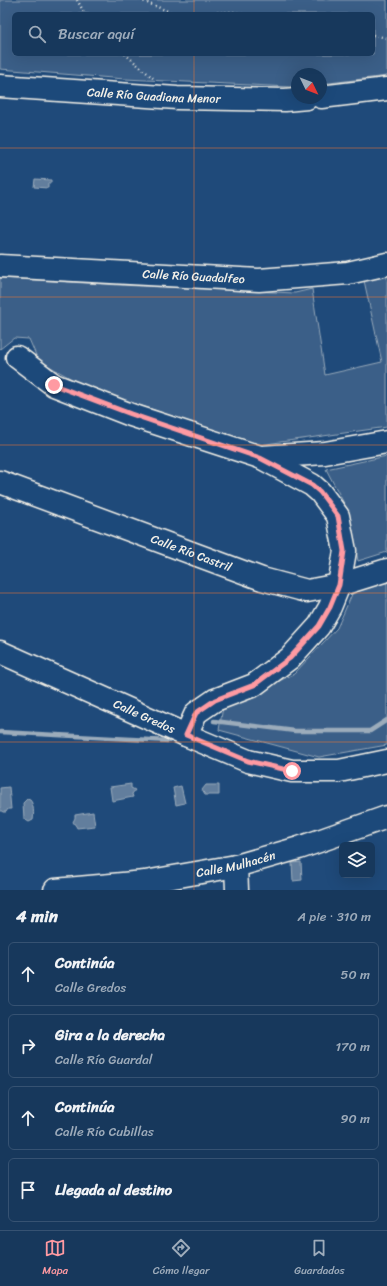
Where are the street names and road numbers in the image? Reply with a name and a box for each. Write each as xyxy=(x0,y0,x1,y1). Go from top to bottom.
street label: Calle Río Guadiana Menor xyxy=(86,81,222,110)
street label: Calle Río Guadalfeo xyxy=(142,263,246,290)
street label: Calle Río Castril xyxy=(148,528,236,578)
street label: Calle Gredos xyxy=(110,693,179,740)
street label: Calle Mulhacén xyxy=(195,844,279,884)

